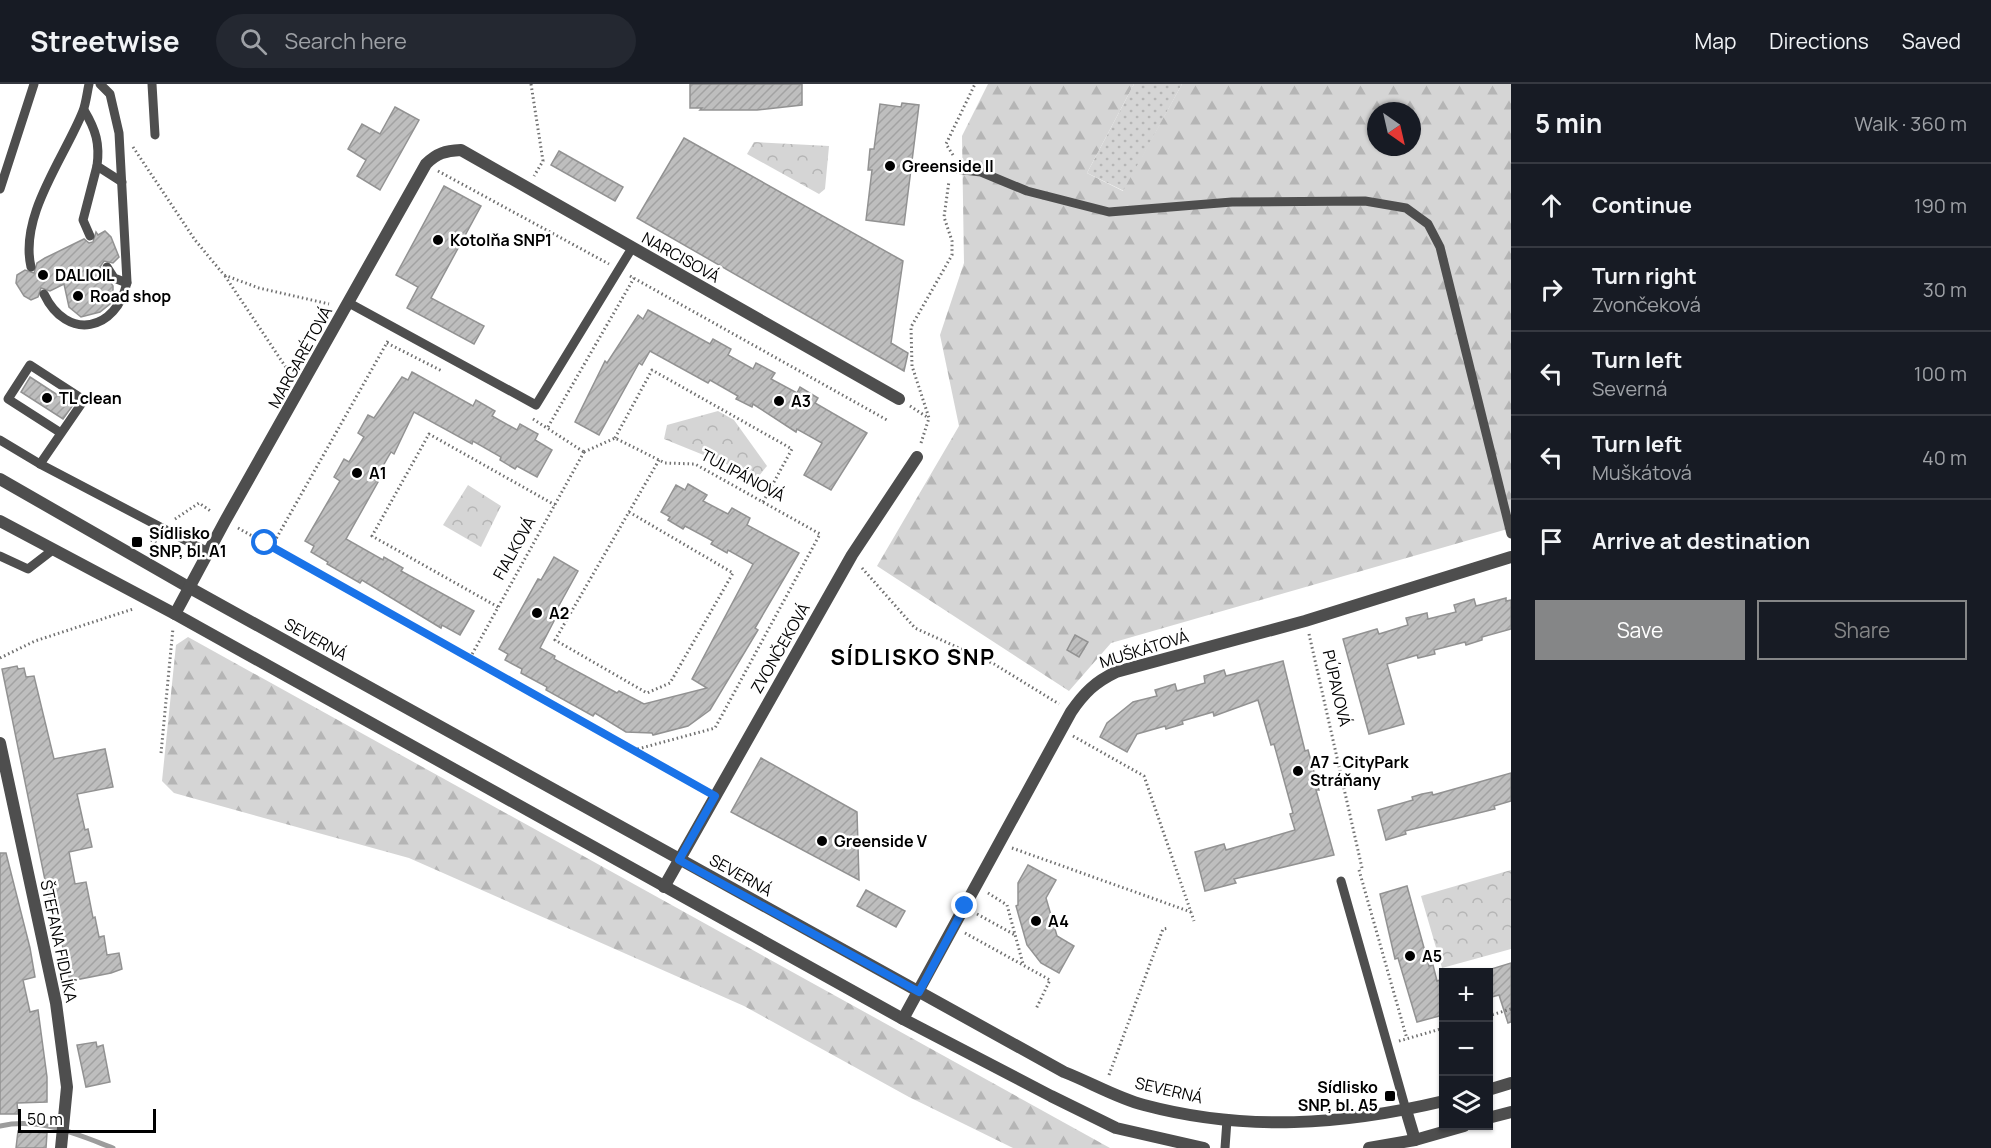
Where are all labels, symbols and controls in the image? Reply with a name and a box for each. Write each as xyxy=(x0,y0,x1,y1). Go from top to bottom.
search box xyxy=(216,14,636,68)
text: Streetwise xyxy=(30,22,180,60)
icon: search xyxy=(237,25,270,58)
text: Search here xyxy=(285,26,407,56)
text: Map xyxy=(1695,27,1736,55)
text: Directions xyxy=(1769,27,1869,55)
text: Saved xyxy=(1902,27,1961,55)
north arrow xyxy=(1367,102,1421,156)
text: 5 min xyxy=(1535,105,1602,141)
text: Walk · 360 m xyxy=(1854,110,1967,137)
place label: Greenside II xyxy=(902,155,994,177)
marker: Greenside II xyxy=(883,159,897,173)
icon: ahead xyxy=(1535,189,1568,222)
text: Continue xyxy=(1592,190,1692,220)
text: 190 m xyxy=(1914,192,1967,219)
street label: NARCISOVÁ xyxy=(638,227,724,287)
place label: Kotolňa SNP1 xyxy=(450,229,552,251)
marker: Kotolňa SNP1 xyxy=(431,233,445,247)
text: Turn right xyxy=(1592,261,1697,291)
place label: DALIOIL xyxy=(55,264,115,286)
marker: DALIOIL xyxy=(36,268,50,282)
icon: right xyxy=(1535,273,1568,306)
text: 30 m xyxy=(1923,276,1967,303)
place label: Road shop xyxy=(90,285,171,307)
marker: Road shop xyxy=(71,289,85,303)
text: Zvončeková xyxy=(1592,291,1701,318)
street label: MARGARÉTOVÁ xyxy=(263,302,337,412)
text: Turn left xyxy=(1592,345,1682,375)
icon: left xyxy=(1535,357,1568,390)
text: 100 m xyxy=(1914,360,1967,387)
text: Severná xyxy=(1592,375,1667,402)
place label: TL clean xyxy=(59,387,122,409)
place label: A3 xyxy=(791,390,811,412)
marker: TL clean xyxy=(40,391,54,405)
marker: A3 xyxy=(772,394,786,408)
text: Turn left xyxy=(1592,429,1682,459)
icon: left xyxy=(1535,441,1568,474)
street label: TULIPÁNOVÁ xyxy=(697,444,789,506)
text: 40 m xyxy=(1922,444,1967,471)
text: Muškátová xyxy=(1592,459,1692,486)
place label: A1 xyxy=(369,462,387,484)
marker: A1 xyxy=(350,466,364,480)
street label: FIALKOVÁ xyxy=(488,513,540,583)
place label: Sídlisko SNP, bl. A1 xyxy=(149,522,227,562)
icon: arrive xyxy=(1535,525,1568,558)
text: Arrive at destination xyxy=(1592,526,1810,556)
route start xyxy=(251,529,277,555)
marker: Sídlisko SNP, bl. A1 xyxy=(130,535,144,549)
street label: ZVONČEKOVÁ xyxy=(745,599,815,697)
button: Save xyxy=(1535,600,1745,660)
button: Share xyxy=(1757,600,1967,660)
place label: A2 xyxy=(549,602,569,624)
marker: A2 xyxy=(530,606,544,620)
street label: SEVERNÁ xyxy=(281,613,351,665)
street label: MUŠKÁTOVÁ xyxy=(1097,625,1191,673)
district label: SÍDLISKO SNP xyxy=(830,642,996,672)
street label: PÚPAVOVÁ xyxy=(1318,648,1356,728)
place label: A7 - CityPark Stráňany xyxy=(1310,751,1409,791)
marker: A7 - CityPark Stráňany xyxy=(1291,764,1305,778)
place label: Greenside V xyxy=(834,830,928,852)
marker: Greenside V xyxy=(815,834,829,848)
street label: SEVERNÁ xyxy=(706,849,776,901)
street label: ŠTEFANA FIDLÍKA xyxy=(35,878,83,1004)
route end xyxy=(951,892,977,918)
place label: A4 xyxy=(1048,910,1069,932)
marker: A4 xyxy=(1029,914,1043,928)
place label: A5 xyxy=(1422,945,1442,967)
marker: A5 xyxy=(1403,949,1417,963)
map controls xyxy=(1439,968,1493,1130)
button: + xyxy=(1439,968,1493,1022)
button: − xyxy=(1439,1022,1493,1076)
street label: SEVERNÁ xyxy=(1133,1072,1205,1108)
place label: Sídlisko SNP, bl. A5 xyxy=(1298,1076,1378,1116)
button: layers xyxy=(1439,1076,1493,1130)
marker: Sídlisko SNP, bl. A5 xyxy=(1383,1089,1397,1103)
scale bar xyxy=(18,1106,156,1134)
text: 50 m xyxy=(27,1108,63,1130)

